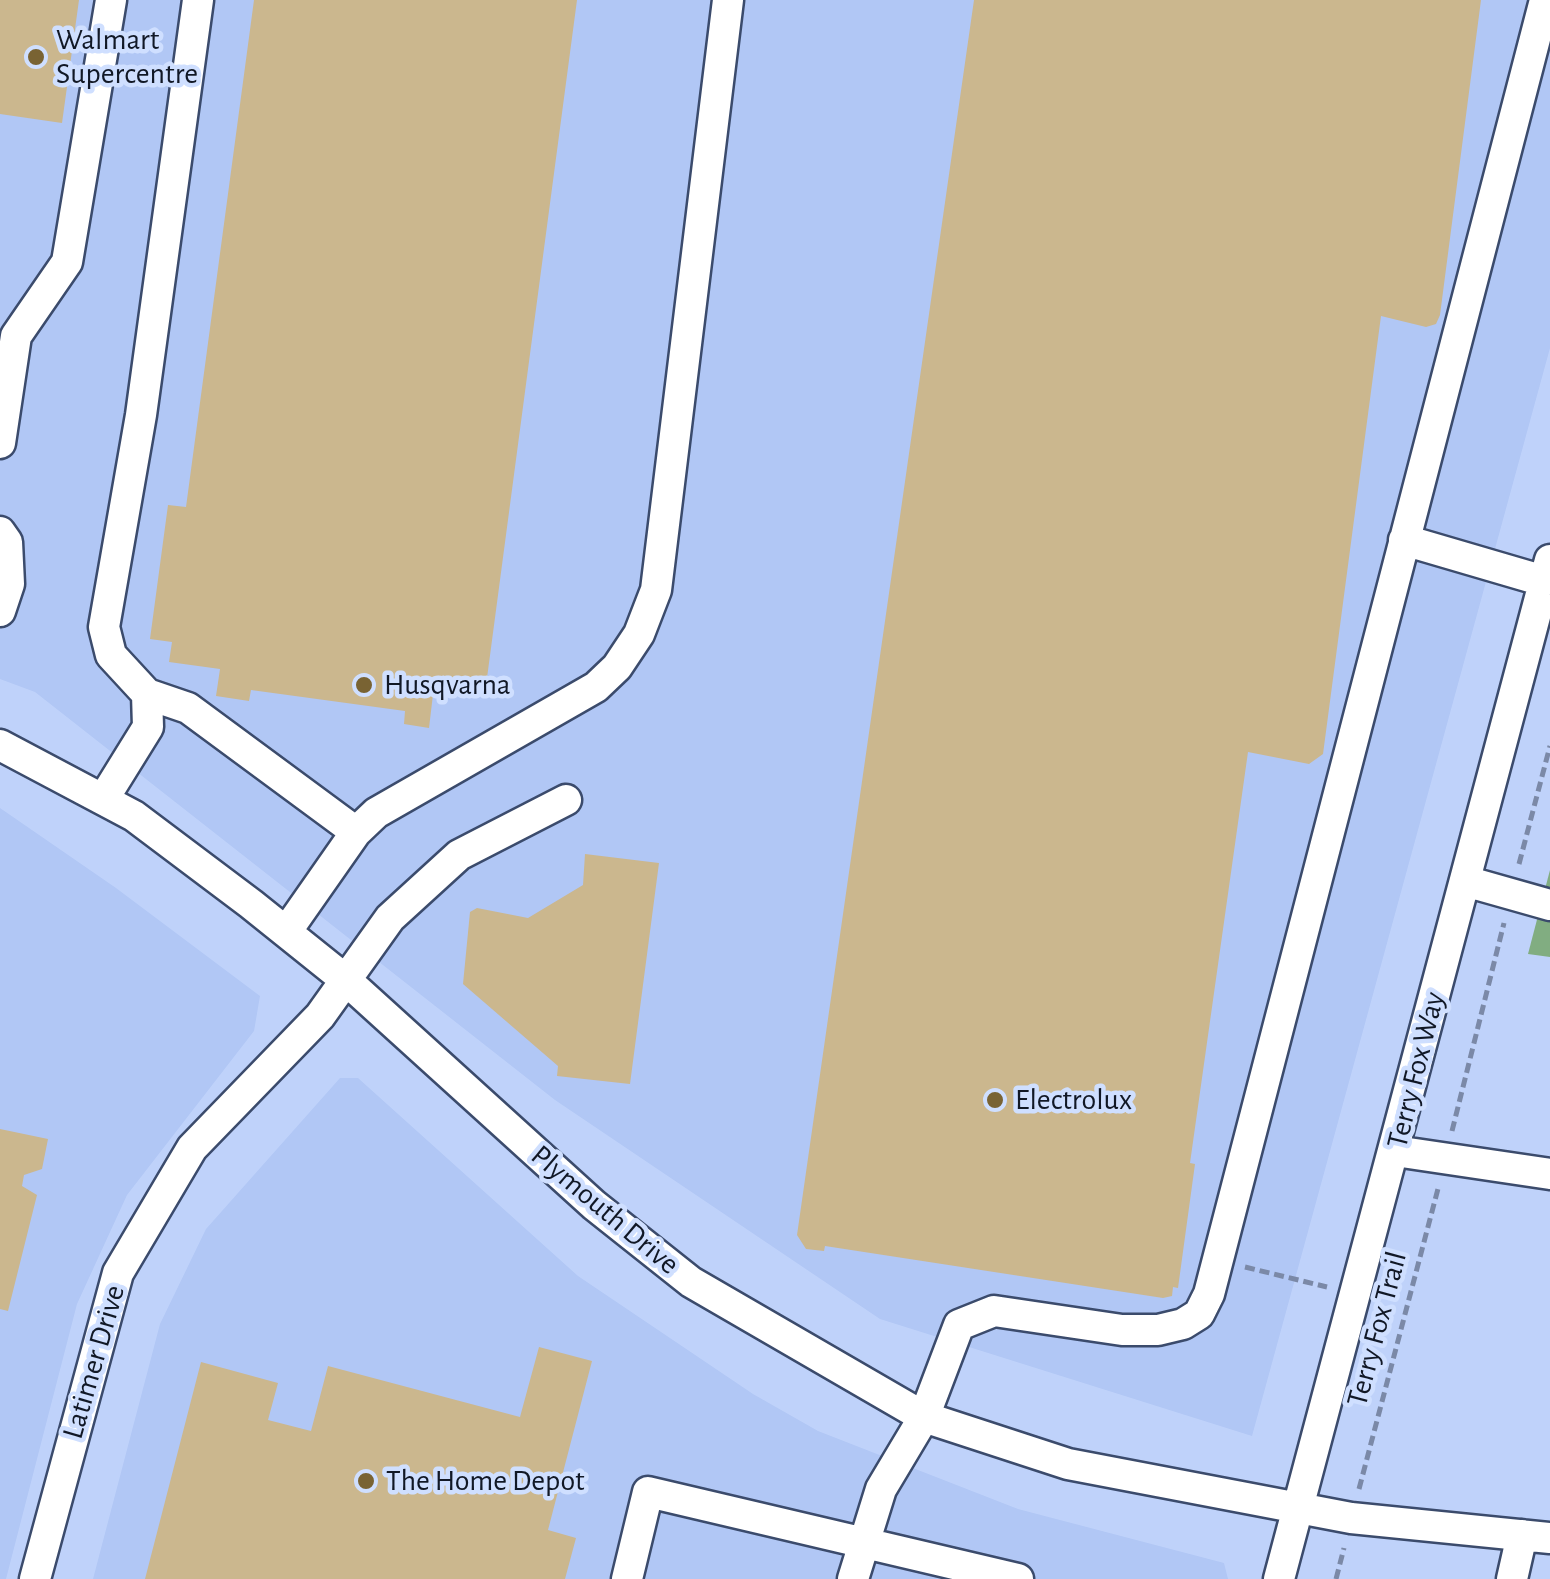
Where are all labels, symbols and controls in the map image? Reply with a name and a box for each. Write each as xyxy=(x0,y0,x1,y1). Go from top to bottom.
place label: Walmart Supercentre xyxy=(56,22,198,92)
marker: Walmart Supercentre xyxy=(25,46,47,68)
place label: Husqvarna xyxy=(384,667,511,703)
marker: Husqvarna xyxy=(353,674,375,696)
street label: Terry Fox Way xyxy=(1379,988,1453,1152)
place label: Electrolux xyxy=(1015,1082,1132,1118)
marker: Electrolux xyxy=(984,1089,1006,1111)
street label: Plymouth Drive xyxy=(524,1138,686,1282)
street label: Terry Fox Trail xyxy=(1339,1248,1415,1410)
street label: Latimer Drive xyxy=(55,1281,133,1443)
place label: The Home Depot xyxy=(386,1463,585,1499)
marker: The Home Depot xyxy=(355,1470,377,1492)

